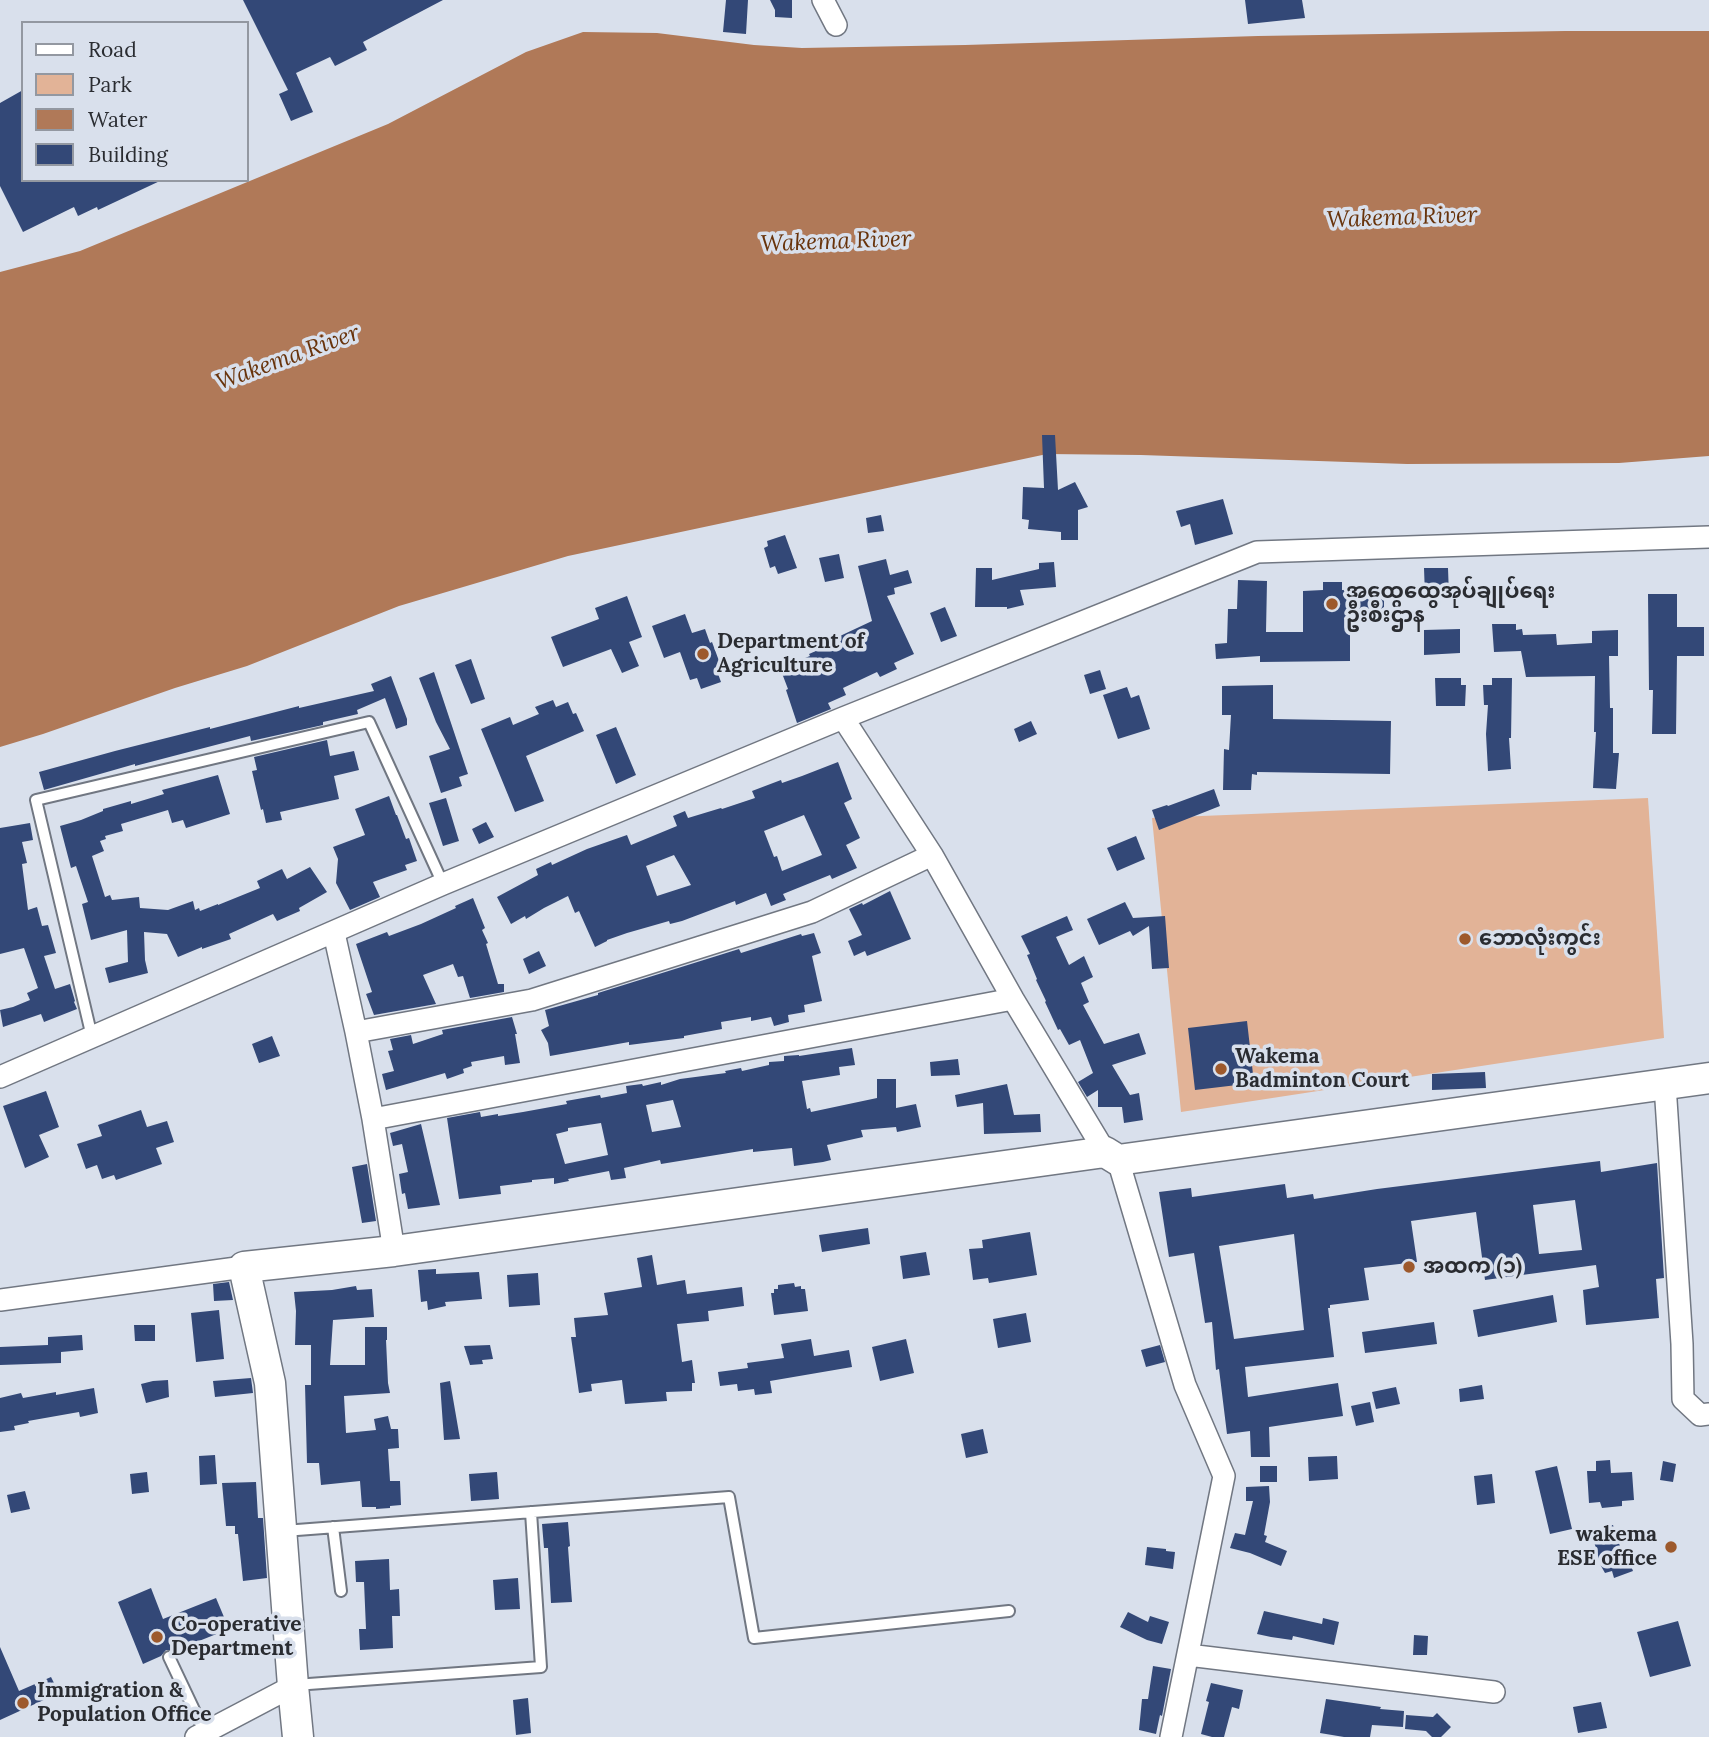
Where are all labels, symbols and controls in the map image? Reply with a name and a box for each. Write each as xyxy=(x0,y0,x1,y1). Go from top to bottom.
legend xyxy=(21,21,248,182)
text: Road xyxy=(88,36,137,63)
text: Park xyxy=(88,71,132,98)
text: Water xyxy=(88,106,147,133)
text: Building xyxy=(88,141,168,168)
water label: Wakema River xyxy=(1326,202,1478,234)
water label: Wakema River xyxy=(760,226,912,258)
water label: Wakema River xyxy=(212,319,364,397)
place label: အထွေထွေအုပ်ချုပ်ရေး ဦးစီးဌာန xyxy=(1346,579,1555,629)
marker: အထွေထွေအုပ်ချုပ်ရေး ဦးစီးဌာန xyxy=(1324,596,1340,612)
place label: Department of Agriculture xyxy=(717,629,864,679)
marker: Department of Agriculture xyxy=(695,646,711,662)
place label: ဘောလုံးကွင်း xyxy=(1479,926,1601,952)
marker: ဘောလုံးကွင်း xyxy=(1457,931,1473,947)
place label: Wakema Badminton Court xyxy=(1235,1044,1409,1094)
marker: Wakema Badminton Court xyxy=(1213,1061,1229,1077)
place label: အထက (၁) xyxy=(1423,1254,1522,1280)
marker: အထက (၁) xyxy=(1401,1259,1417,1275)
place label: wakema ESE office xyxy=(1557,1522,1657,1572)
marker: wakema ESE office xyxy=(1663,1539,1679,1555)
place label: Co-operative Department xyxy=(171,1612,302,1662)
marker: Co-operative Department xyxy=(149,1629,165,1645)
place label: Immigration & Population Office xyxy=(37,1678,211,1728)
marker: Immigration & Population Office xyxy=(15,1695,31,1711)

